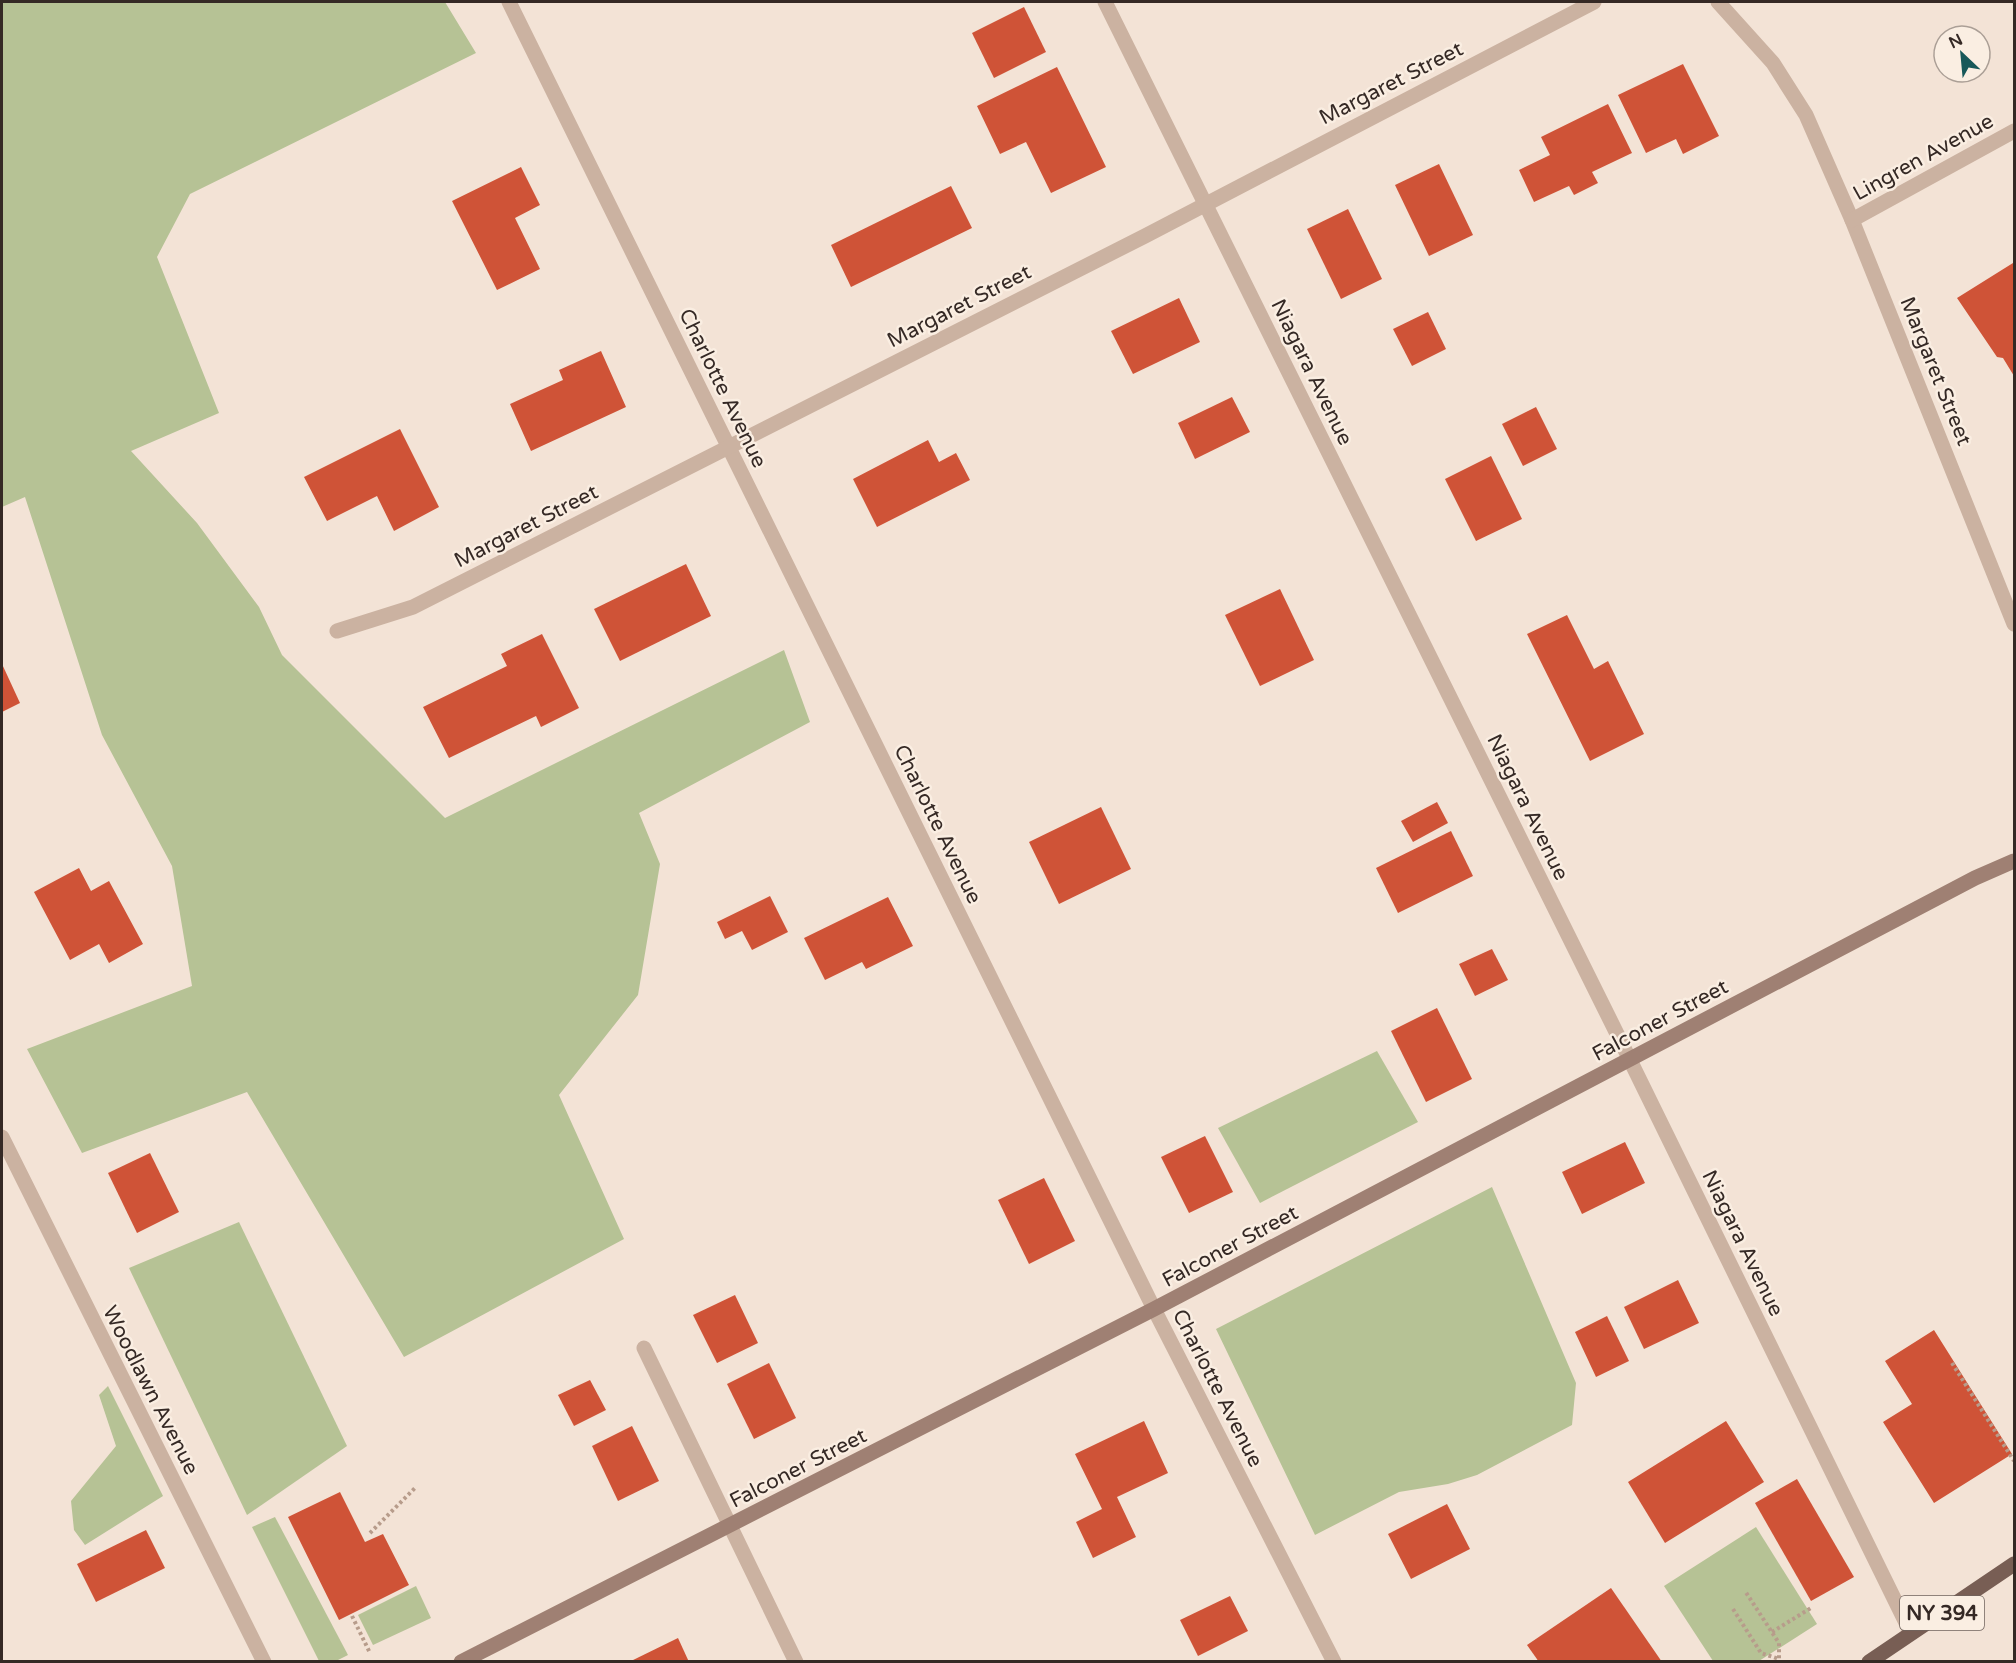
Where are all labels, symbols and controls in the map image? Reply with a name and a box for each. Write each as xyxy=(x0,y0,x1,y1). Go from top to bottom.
north arrow xyxy=(1932,24,1992,84)
text: N xyxy=(1946,30,1966,53)
street label: Margaret Street xyxy=(1315,36,1467,130)
street label: Lingren Avenue xyxy=(1849,109,1998,206)
street label: Margaret Street xyxy=(883,259,1035,353)
street label: Margaret Street xyxy=(1894,293,1977,449)
street label: Niagara Avenue xyxy=(1265,295,1358,449)
street label: Charlotte Avenue xyxy=(673,305,772,472)
street label: Margaret Street xyxy=(450,479,602,573)
street label: Niagara Avenue xyxy=(1481,730,1574,884)
street label: Charlotte Avenue xyxy=(888,741,987,908)
street label: Falconer Street xyxy=(1588,974,1732,1067)
street label: Niagara Avenue xyxy=(1696,1166,1789,1320)
street label: Falconer Street xyxy=(1158,1200,1302,1293)
street label: Woodlawn Avenue xyxy=(97,1302,204,1479)
street label: Charlotte Avenue xyxy=(1167,1305,1268,1471)
street label: Falconer Street xyxy=(726,1423,871,1514)
road number: NY 394 xyxy=(1900,1596,1984,1630)

